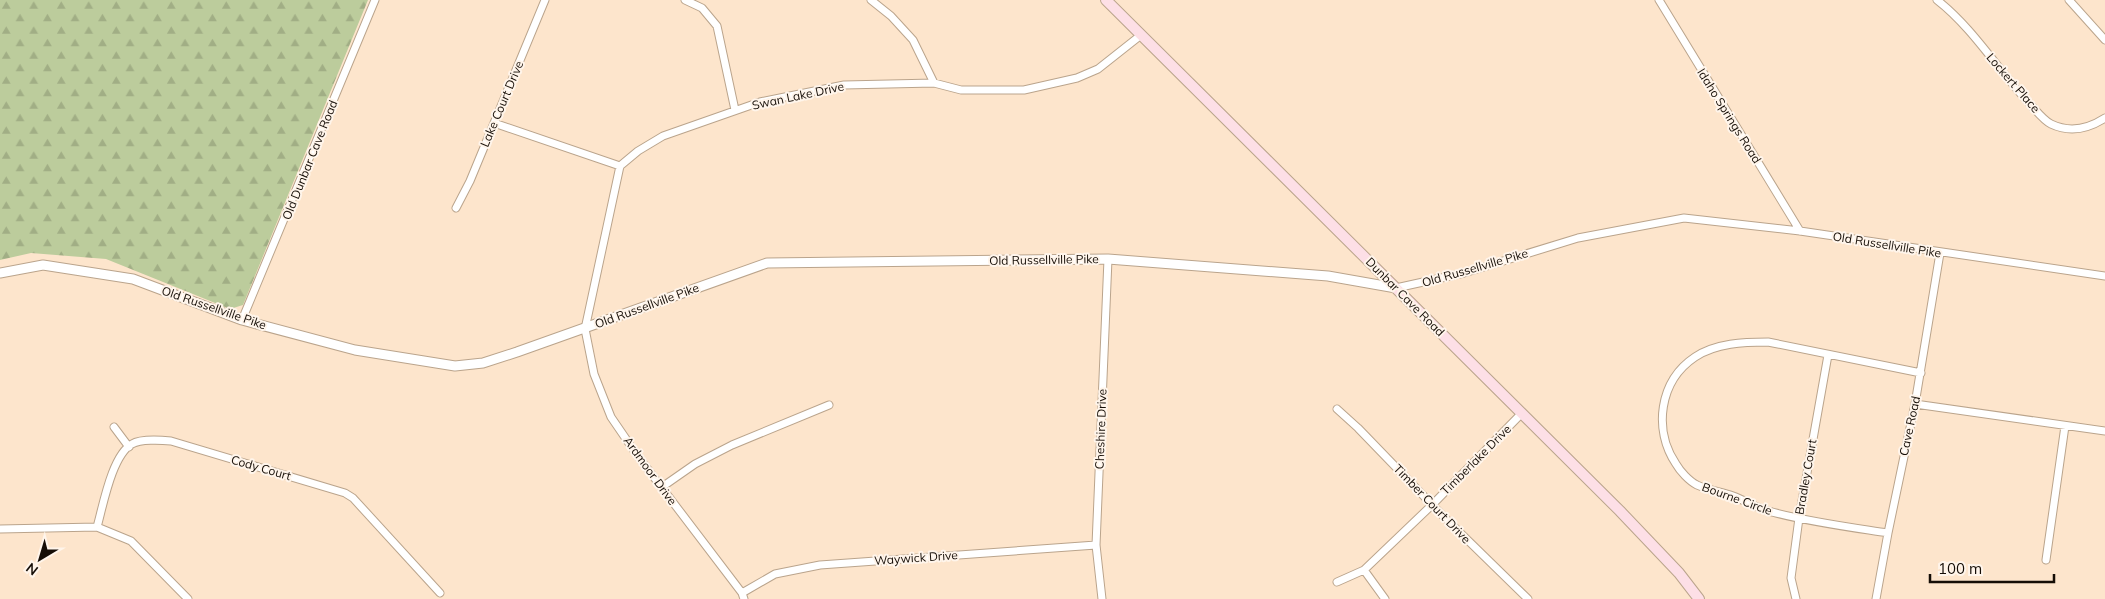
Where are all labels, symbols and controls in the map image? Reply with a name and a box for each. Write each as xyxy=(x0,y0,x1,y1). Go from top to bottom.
street label: Lockert Place xyxy=(1983,50,2043,116)
street label: Lake Court Drive xyxy=(477,59,526,149)
street label: Idaho Springs Road xyxy=(1694,65,1765,166)
street label: Swan Lake Drive xyxy=(751,78,845,113)
street label: Old Dunbar Cave Road xyxy=(279,98,340,222)
street label: Old Russellville Pike xyxy=(1832,229,1942,260)
street label: Old Russellville Pike xyxy=(1420,245,1530,290)
street label: Old Russellville Pike xyxy=(989,251,1099,268)
street label: Dunbar Cave Road xyxy=(1363,254,1448,339)
street label: Old Russellville Pike xyxy=(593,280,701,331)
street label: Old Russellville Pike xyxy=(160,283,268,332)
street label: Cheshire Drive xyxy=(1092,388,1109,469)
street label: Cave Road xyxy=(1896,395,1923,457)
street label: Timberlake Drive xyxy=(1437,421,1514,498)
street label: Ardmoor Drive xyxy=(621,434,680,508)
street label: Bradley Court xyxy=(1792,438,1820,516)
street label: Cody Court xyxy=(229,452,293,483)
street label: Timber Court Drive xyxy=(1391,461,1474,546)
street label: Bourne Circle xyxy=(1700,479,1774,518)
north arrow xyxy=(15,534,65,584)
street label: Waywick Drive xyxy=(874,547,958,568)
scale bar xyxy=(1930,552,2054,584)
text: N xyxy=(22,559,42,580)
text: 100 m xyxy=(1938,559,1982,578)

